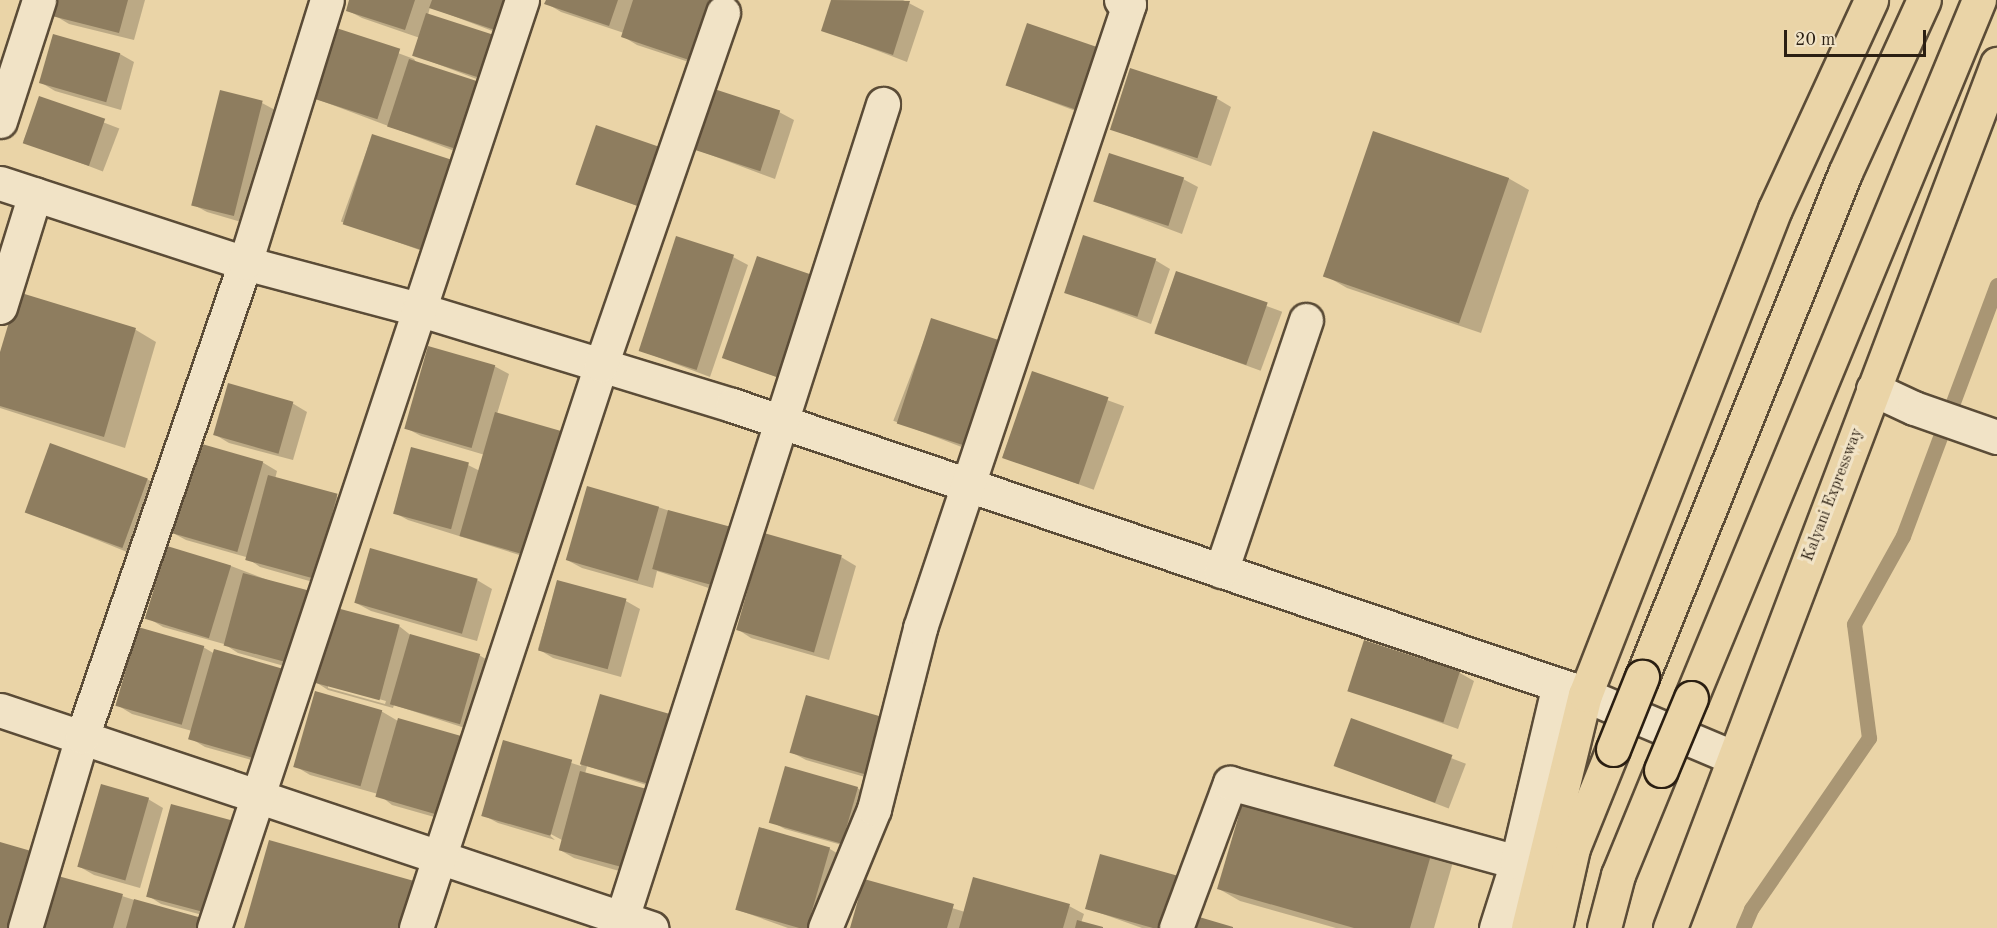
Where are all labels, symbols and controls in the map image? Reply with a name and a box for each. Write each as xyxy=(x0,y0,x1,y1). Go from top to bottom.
scale bar xyxy=(1787,18,1930,56)
text: 20 m xyxy=(1795,31,1835,49)
street label: Kalyani Expressway xyxy=(1799,426,1867,564)

